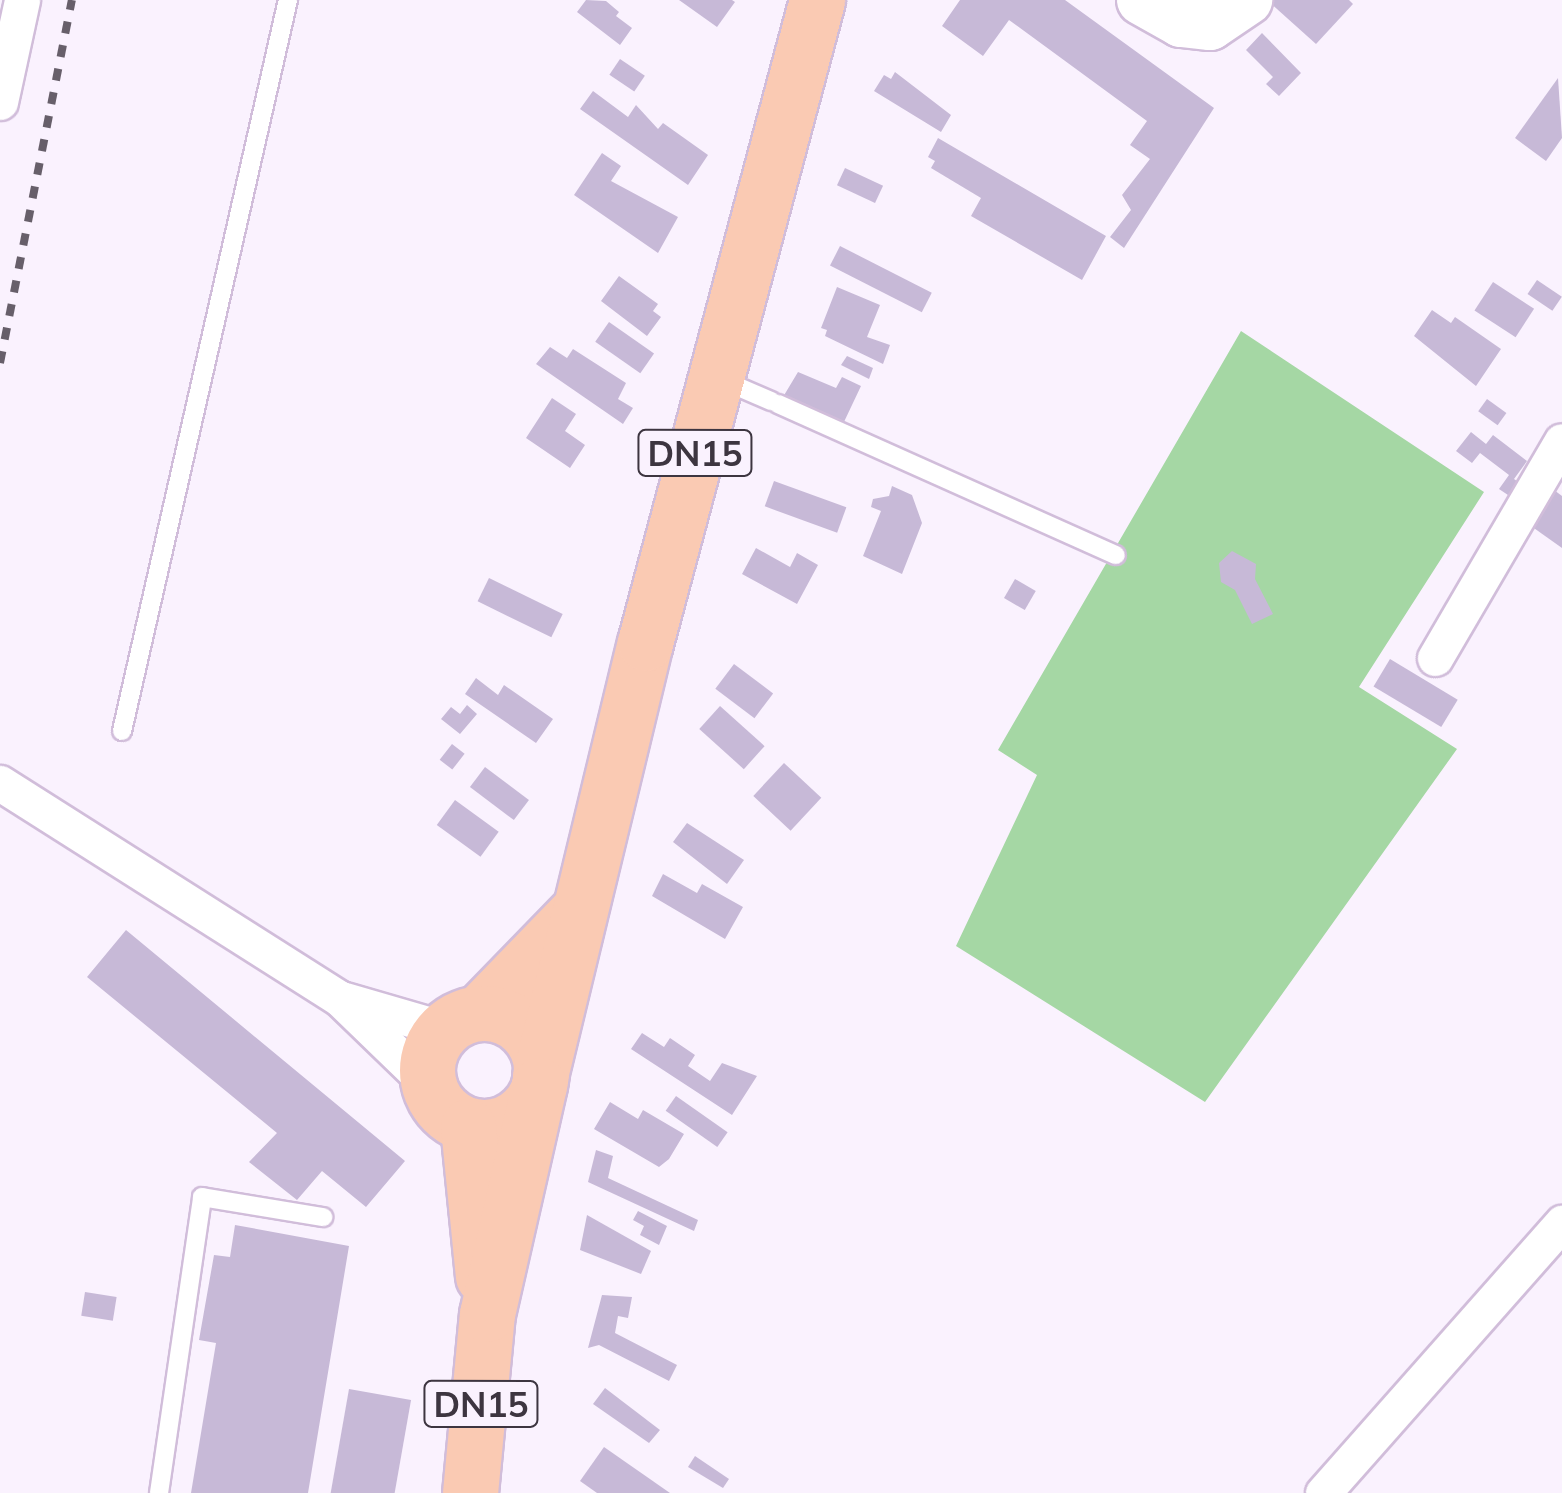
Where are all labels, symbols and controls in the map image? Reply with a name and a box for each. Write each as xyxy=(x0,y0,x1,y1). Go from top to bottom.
road number: DN15 xyxy=(635,423,755,483)
road number: DN15 xyxy=(421,1374,541,1434)

